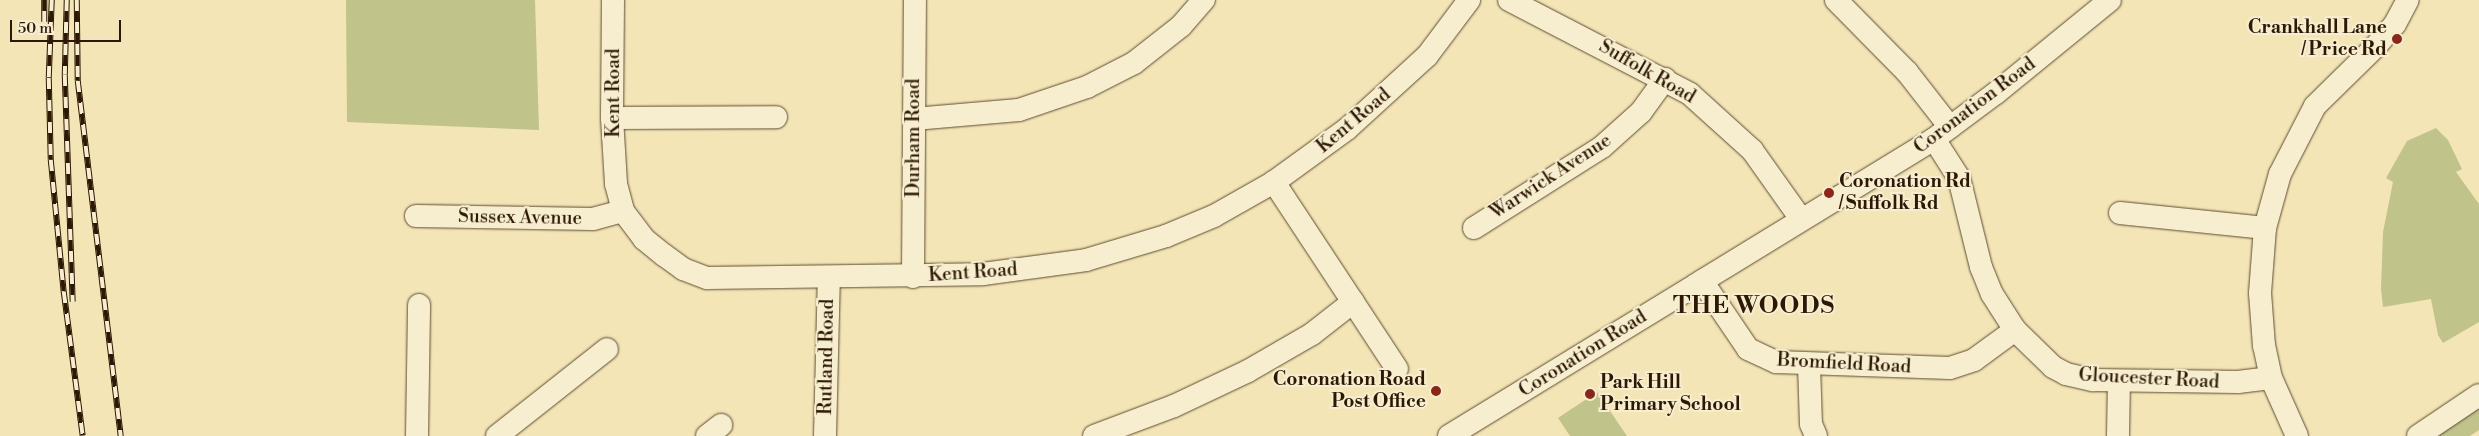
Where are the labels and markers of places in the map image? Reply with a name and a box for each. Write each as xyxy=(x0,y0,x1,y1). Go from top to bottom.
place label: Crankhall Lane / Price Rd xyxy=(2248,17,2387,61)
marker: Crankhall Lane / Price Rd xyxy=(2391,33,2403,45)
place label: Coronation Rd / Suffolk Rd xyxy=(1839,171,1971,215)
marker: Coronation Rd / Suffolk Rd xyxy=(1823,187,1835,199)
place label: Coronation Road Post Office xyxy=(1273,369,1426,413)
place label: Park Hill Primary School xyxy=(1600,372,1741,416)
marker: Coronation Road Post Office xyxy=(1430,385,1442,397)
marker: Park Hill Primary School xyxy=(1584,388,1596,400)

